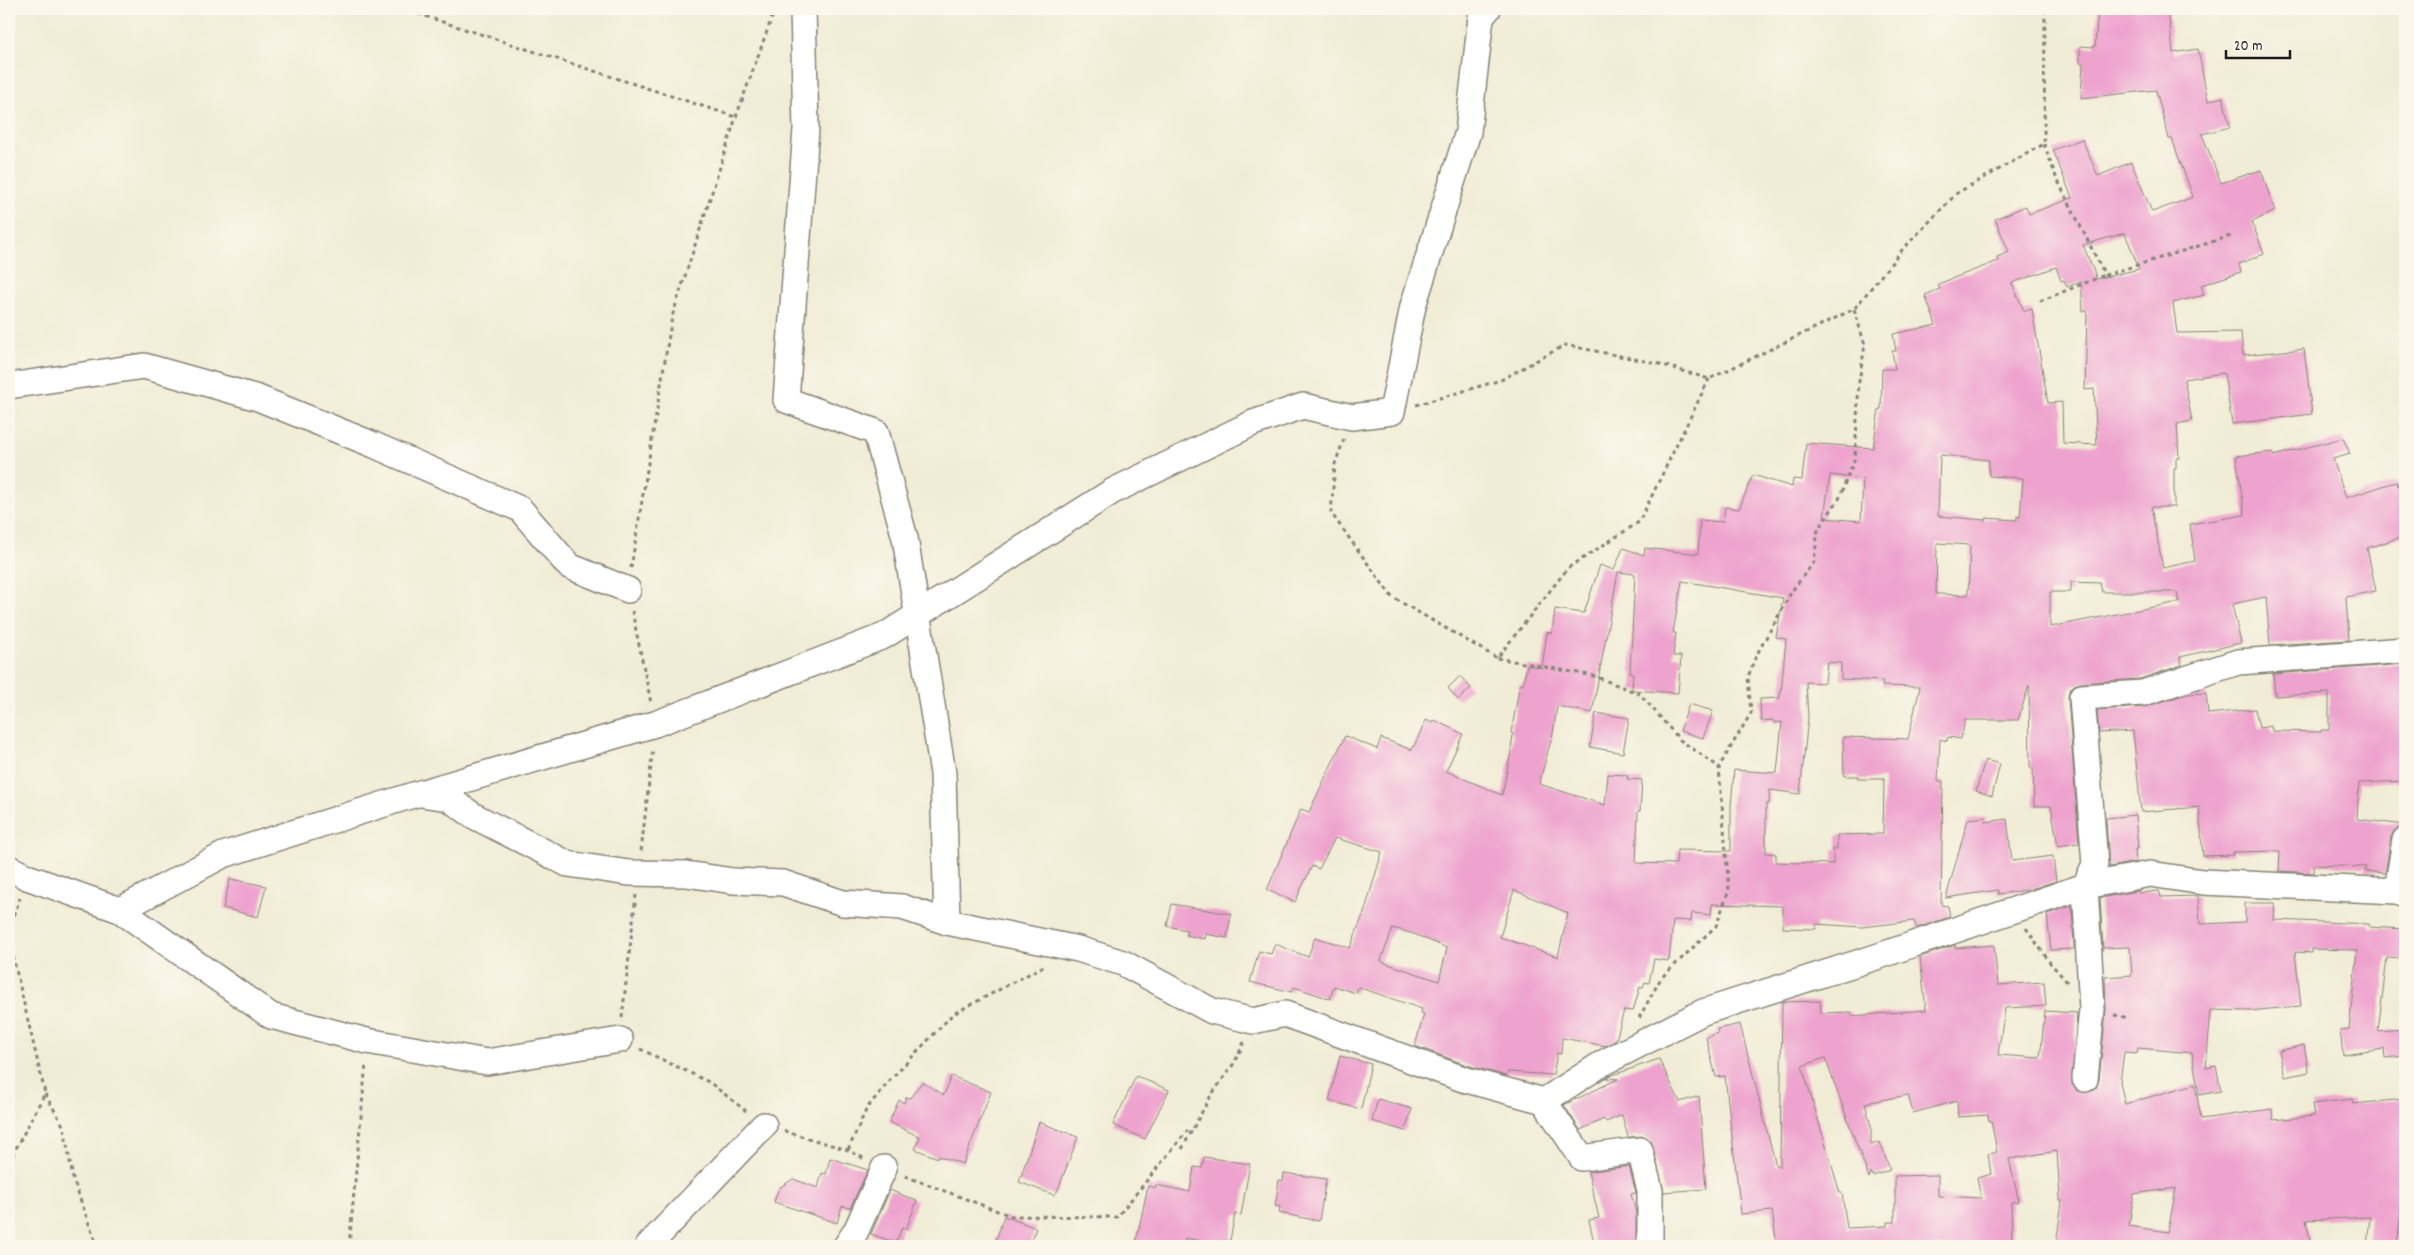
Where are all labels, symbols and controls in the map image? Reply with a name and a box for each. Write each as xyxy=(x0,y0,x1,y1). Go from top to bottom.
scale bar xyxy=(2226,28,2290,60)
text: 20 m xyxy=(2234,36,2262,58)

